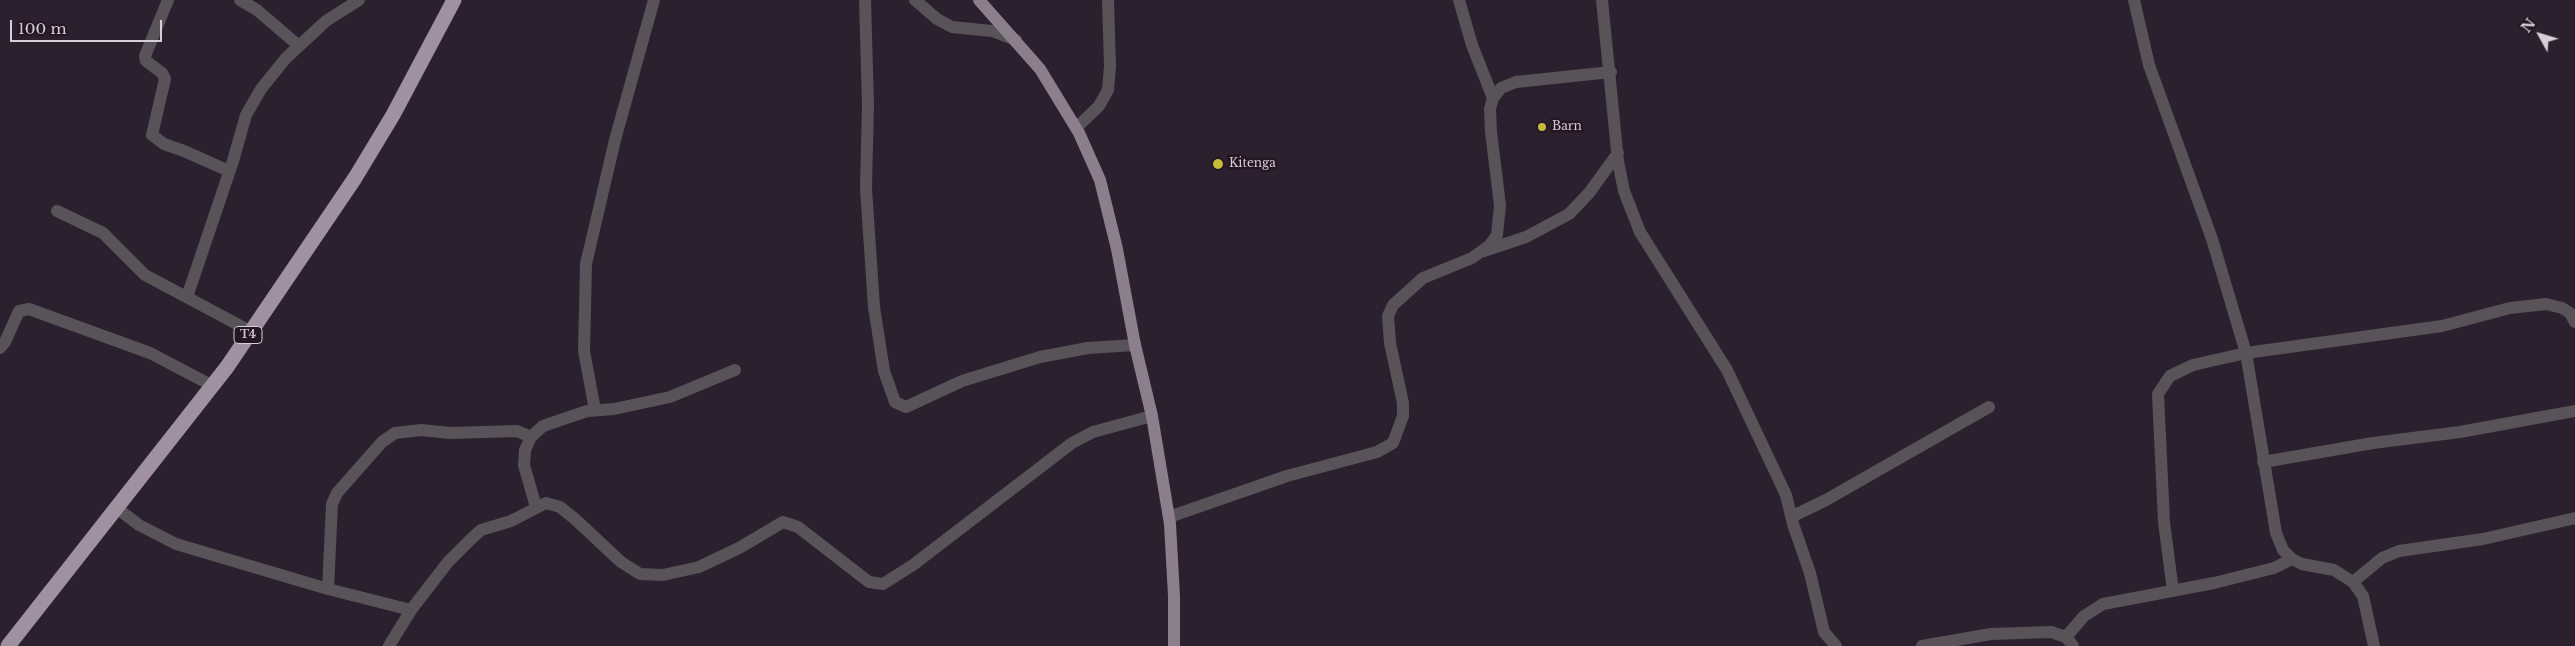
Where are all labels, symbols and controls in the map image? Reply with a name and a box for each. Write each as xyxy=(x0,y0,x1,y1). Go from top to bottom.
scale bar xyxy=(12,10,165,42)
north arrow xyxy=(2515,10,2565,60)
text: N xyxy=(2517,15,2539,36)
text: 100 m xyxy=(18,19,67,38)
place label: Barn xyxy=(1552,120,1582,134)
marker: Barn xyxy=(1536,121,1548,133)
marker: Kitenga xyxy=(1211,157,1225,171)
place label: Kitenga xyxy=(1229,157,1276,171)
road number: T4 xyxy=(234,326,262,344)

